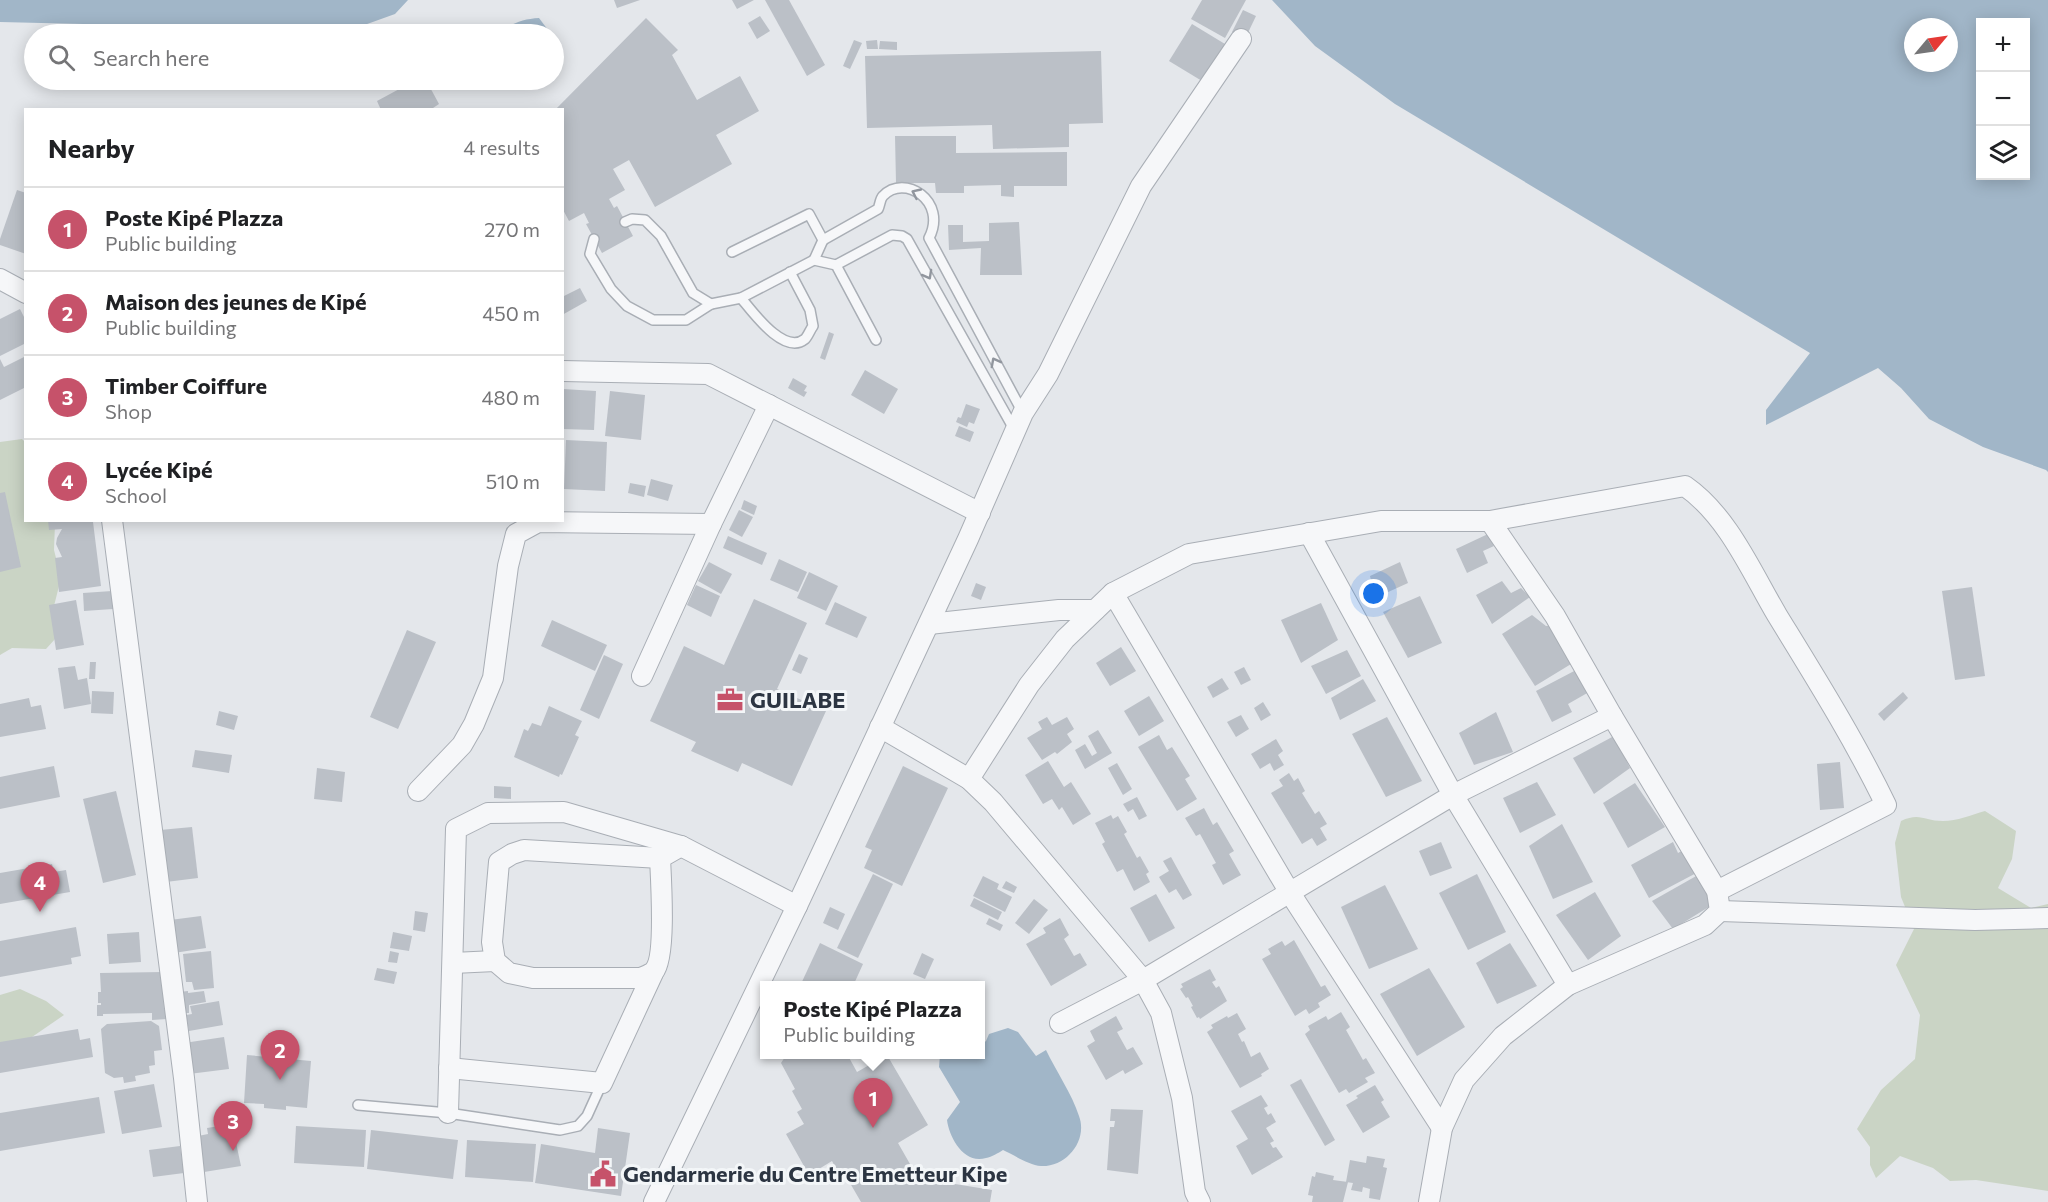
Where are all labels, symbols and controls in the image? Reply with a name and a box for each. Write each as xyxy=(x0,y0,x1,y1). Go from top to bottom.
north arrow xyxy=(1904,18,1958,72)
map controls xyxy=(1976,18,2030,180)
button: + xyxy=(1976,18,2030,72)
search box xyxy=(24,24,564,90)
icon: search xyxy=(45,41,78,74)
text: Search here xyxy=(93,44,209,71)
button: − xyxy=(1976,72,2030,126)
button: layers xyxy=(1976,126,2030,180)
text: Nearby xyxy=(48,132,135,163)
text: 4 results xyxy=(463,135,540,159)
one-way arrow xyxy=(911,189,922,201)
text: Poste Kipé Plazza xyxy=(105,204,283,231)
text: 1 xyxy=(63,217,72,241)
text: 270 m xyxy=(484,217,540,241)
text: Public building xyxy=(105,231,237,255)
one-way arrow xyxy=(921,269,932,279)
text: Maison des jeunes de Kipé xyxy=(105,288,367,315)
text: 2 xyxy=(62,301,73,325)
text: 450 m xyxy=(482,301,540,325)
text: Public building xyxy=(105,315,237,339)
one-way arrow xyxy=(991,358,1002,368)
text: Timber Coiffure xyxy=(105,372,267,399)
text: 3 xyxy=(62,385,73,409)
text: 480 m xyxy=(482,385,540,409)
text: Shop xyxy=(105,399,152,423)
text: Lycée Kipé xyxy=(105,456,213,483)
text: 4 xyxy=(61,469,74,493)
text: 510 m xyxy=(486,469,540,493)
text: School xyxy=(105,483,167,507)
your location xyxy=(1359,579,1388,608)
office icon: GUILABE xyxy=(715,685,745,715)
place label: GUILABE xyxy=(750,686,845,713)
pin: 4 xyxy=(20,862,60,912)
popup xyxy=(760,981,985,1059)
text: Poste Kipé Plazza xyxy=(783,995,962,1022)
text: Public building xyxy=(783,1022,915,1046)
pin: 2 xyxy=(260,1030,300,1080)
pin: 1 xyxy=(854,1078,892,1128)
pin: 3 xyxy=(214,1102,252,1151)
public building icon: Gendarmerie du Centre Emetteur Kipe xyxy=(588,1159,618,1189)
place label: Gendarmerie du Centre Emetteur Kipe xyxy=(623,1160,1007,1187)

